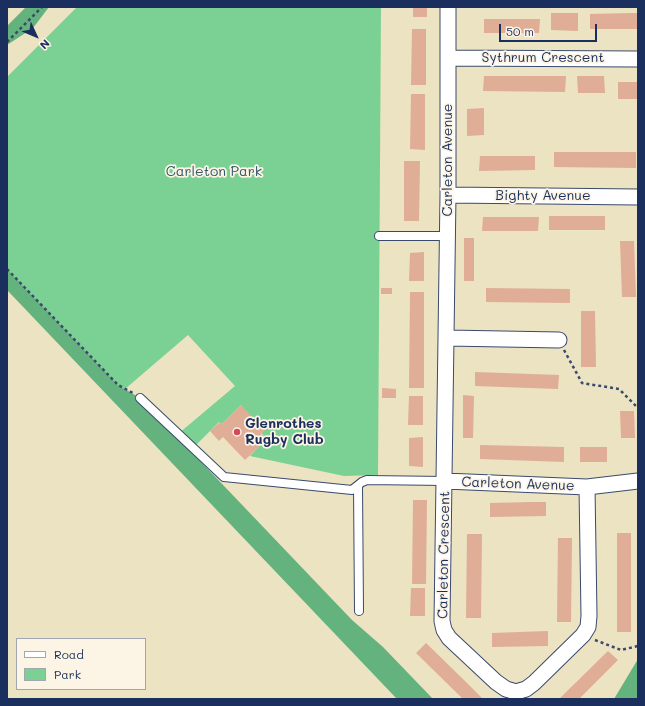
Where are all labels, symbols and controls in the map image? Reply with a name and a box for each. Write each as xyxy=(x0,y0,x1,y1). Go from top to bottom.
north arrow xyxy=(16,16,56,56)
scale bar xyxy=(501,16,599,42)
text: 50 m xyxy=(506,23,534,39)
text: N xyxy=(37,36,53,53)
street label: Sythrum Crescent xyxy=(482,50,604,66)
street label: Carleton Avenue xyxy=(440,103,456,217)
park label: Carleton Park xyxy=(166,164,262,180)
street label: Bighty Avenue xyxy=(495,188,591,204)
place label: Glenrothes Rugby Club xyxy=(245,416,324,448)
marker: Glenrothes Rugby Club xyxy=(232,427,242,437)
street label: Carleton Avenue xyxy=(461,474,575,494)
street label: Carleton Crescent xyxy=(434,491,454,619)
legend xyxy=(16,638,146,690)
text: Road xyxy=(54,646,84,662)
text: Park xyxy=(54,666,81,682)

